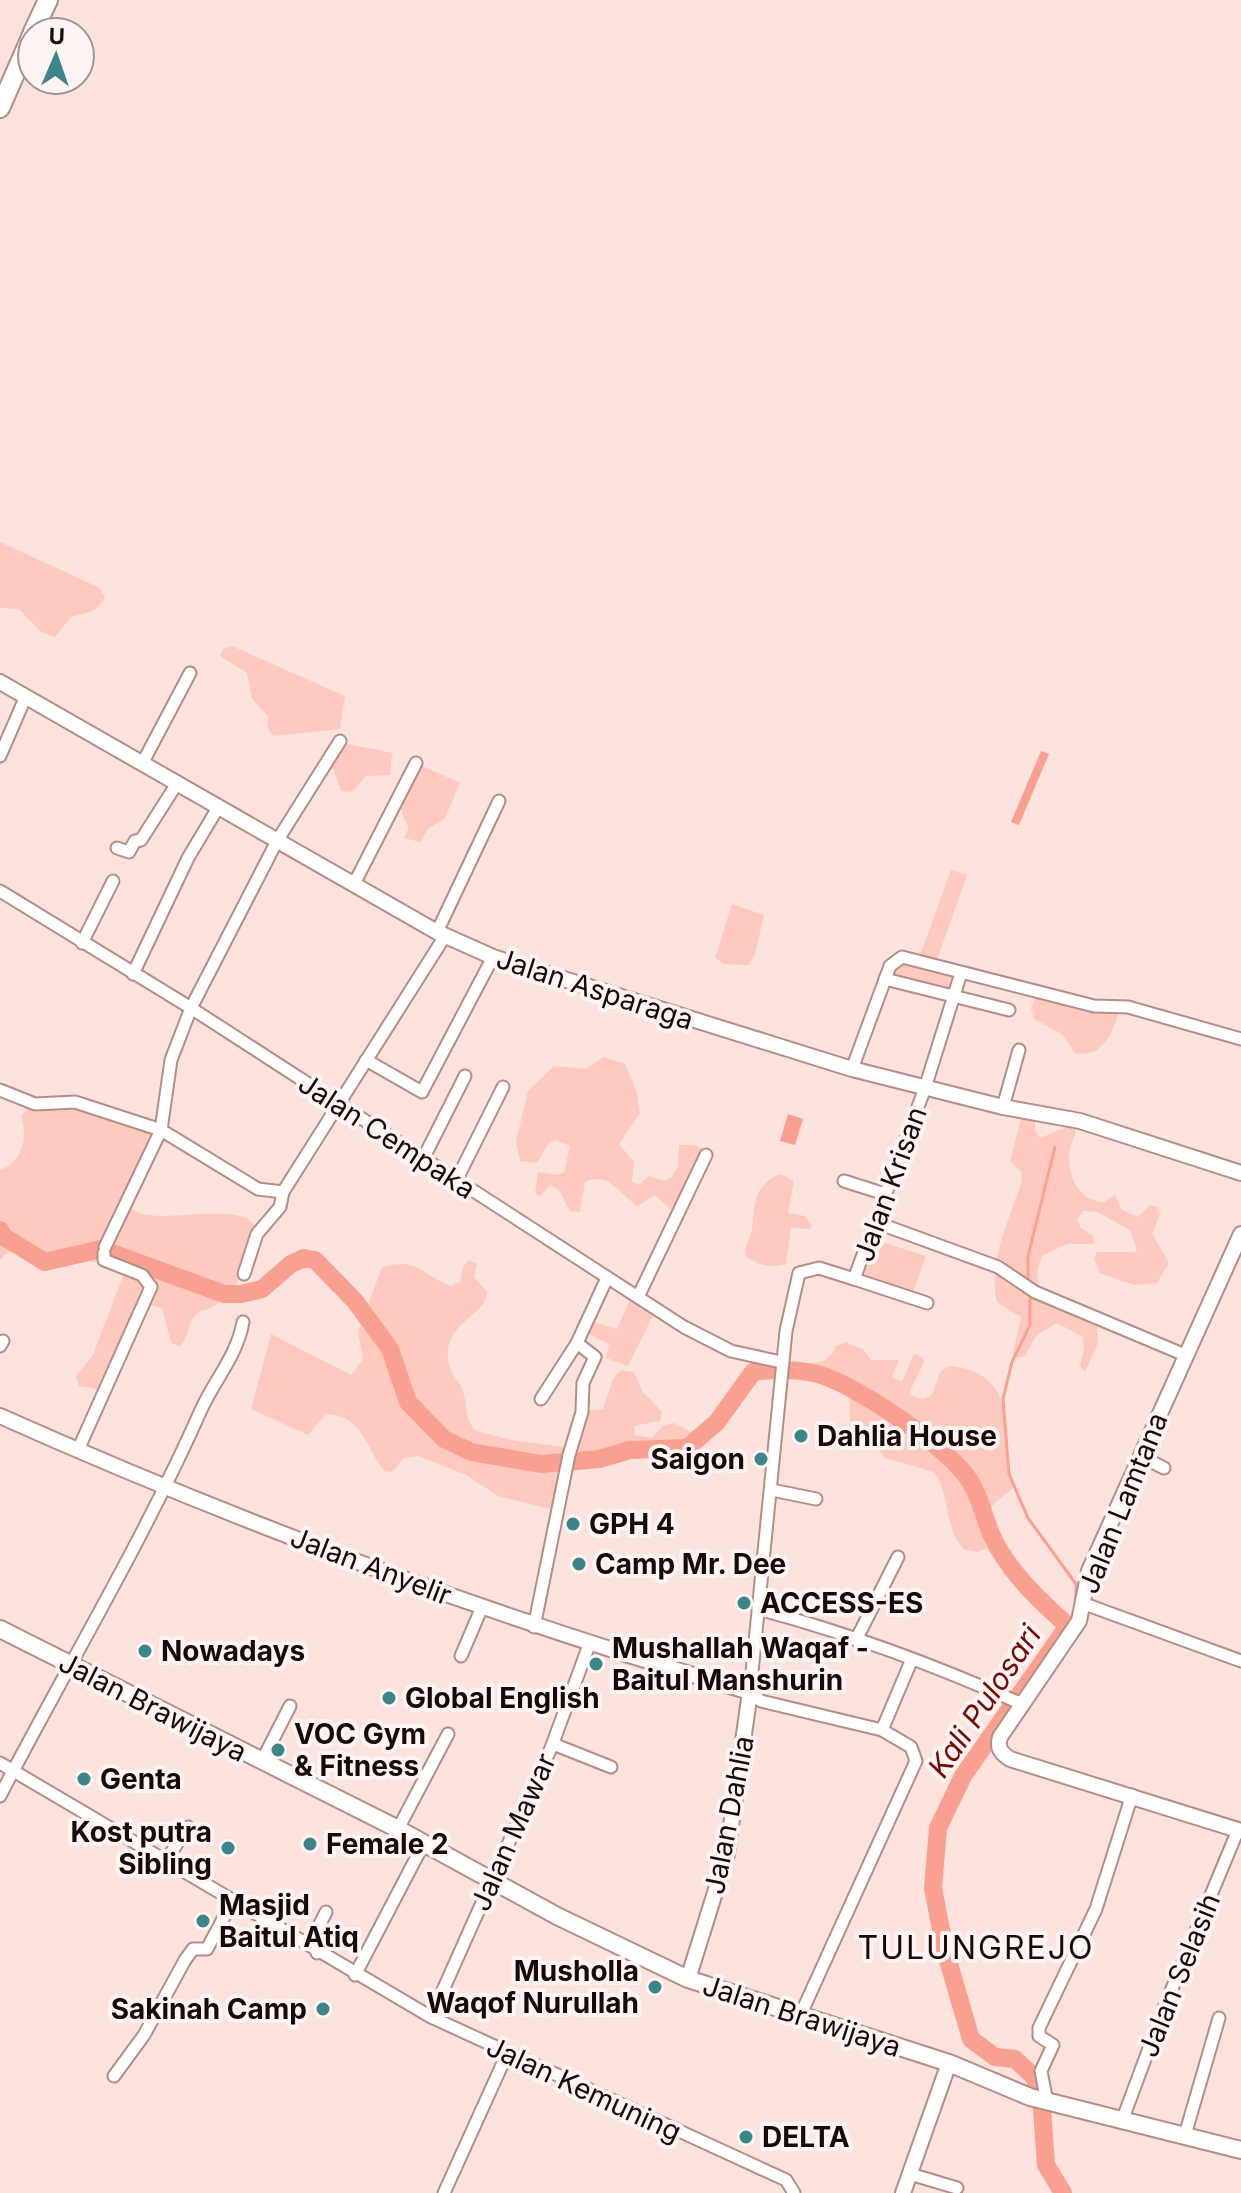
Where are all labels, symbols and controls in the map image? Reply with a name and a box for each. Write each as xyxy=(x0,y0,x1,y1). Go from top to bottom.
north arrow xyxy=(16,16,96,96)
text: U xyxy=(48,23,65,49)
street label: Jalan Asparaga xyxy=(492,941,698,1037)
street label: Jalan Cempaka xyxy=(292,1066,482,1206)
street label: Jalan Krisan xyxy=(846,1102,934,1266)
street label: Jalan Lamtana xyxy=(1071,1408,1175,1598)
place label: Dahlia House xyxy=(817,1419,997,1453)
marker: Dahlia House xyxy=(792,1427,810,1445)
place label: Saigon xyxy=(651,1442,745,1476)
marker: Saigon xyxy=(752,1450,770,1468)
place label: GPH 4 xyxy=(589,1507,675,1541)
marker: GPH 4 xyxy=(564,1515,582,1533)
street label: Jalan Anyelir xyxy=(286,1520,456,1612)
place label: Camp Mr. Dee xyxy=(595,1547,786,1581)
marker: Camp Mr. Dee xyxy=(570,1555,588,1573)
place label: ACCESS-ES xyxy=(760,1586,923,1620)
marker: ACCESS-ES xyxy=(735,1594,753,1612)
water label: Kali Pulosari xyxy=(920,1617,1048,1784)
place label: Mushallah Waqaf - Baitul Manshurin xyxy=(612,1631,869,1697)
place label: Nowadays xyxy=(161,1634,305,1668)
marker: Nowadays xyxy=(136,1642,154,1660)
street label: Jalan Brawijaya xyxy=(53,1645,253,1769)
marker: Mushallah Waqaf - Baitul Manshurin xyxy=(587,1655,605,1673)
place label: Global English xyxy=(405,1681,600,1715)
marker: Global English xyxy=(380,1689,398,1707)
place label: VOC Gym & Fitness xyxy=(294,1717,426,1783)
street label: Jalan Dahlia xyxy=(697,1733,761,1897)
marker: VOC Gym & Fitness xyxy=(269,1741,287,1759)
street label: Jalan Mawar xyxy=(463,1748,563,1916)
place label: Genta xyxy=(100,1762,182,1796)
marker: Genta xyxy=(75,1770,93,1788)
place label: Kost putra Sibling xyxy=(71,1815,212,1881)
place label: Female 2 xyxy=(326,1827,449,1861)
marker: Female 2 xyxy=(301,1835,319,1853)
marker: Kost putra Sibling xyxy=(219,1839,237,1857)
place label: Masjid Baitul Atiq xyxy=(219,1888,359,1954)
street label: Jalan Selasih xyxy=(1131,1888,1227,2062)
marker: Masjid Baitul Atiq xyxy=(194,1912,212,1930)
district label: TULUNGREJO xyxy=(858,1928,1094,1967)
place label: Musholla Waqof Nurullah xyxy=(426,1954,639,2020)
street label: Jalan Brawijaya xyxy=(699,1968,905,2064)
marker: Musholla Waqof Nurullah xyxy=(646,1978,664,1996)
place label: Sakinah Camp xyxy=(111,1992,307,2026)
marker: Sakinah Camp xyxy=(314,2000,332,2018)
street label: Jalan Kemuning xyxy=(481,2029,687,2149)
place label: DELTA xyxy=(762,2120,850,2154)
marker: DELTA xyxy=(737,2128,755,2146)

